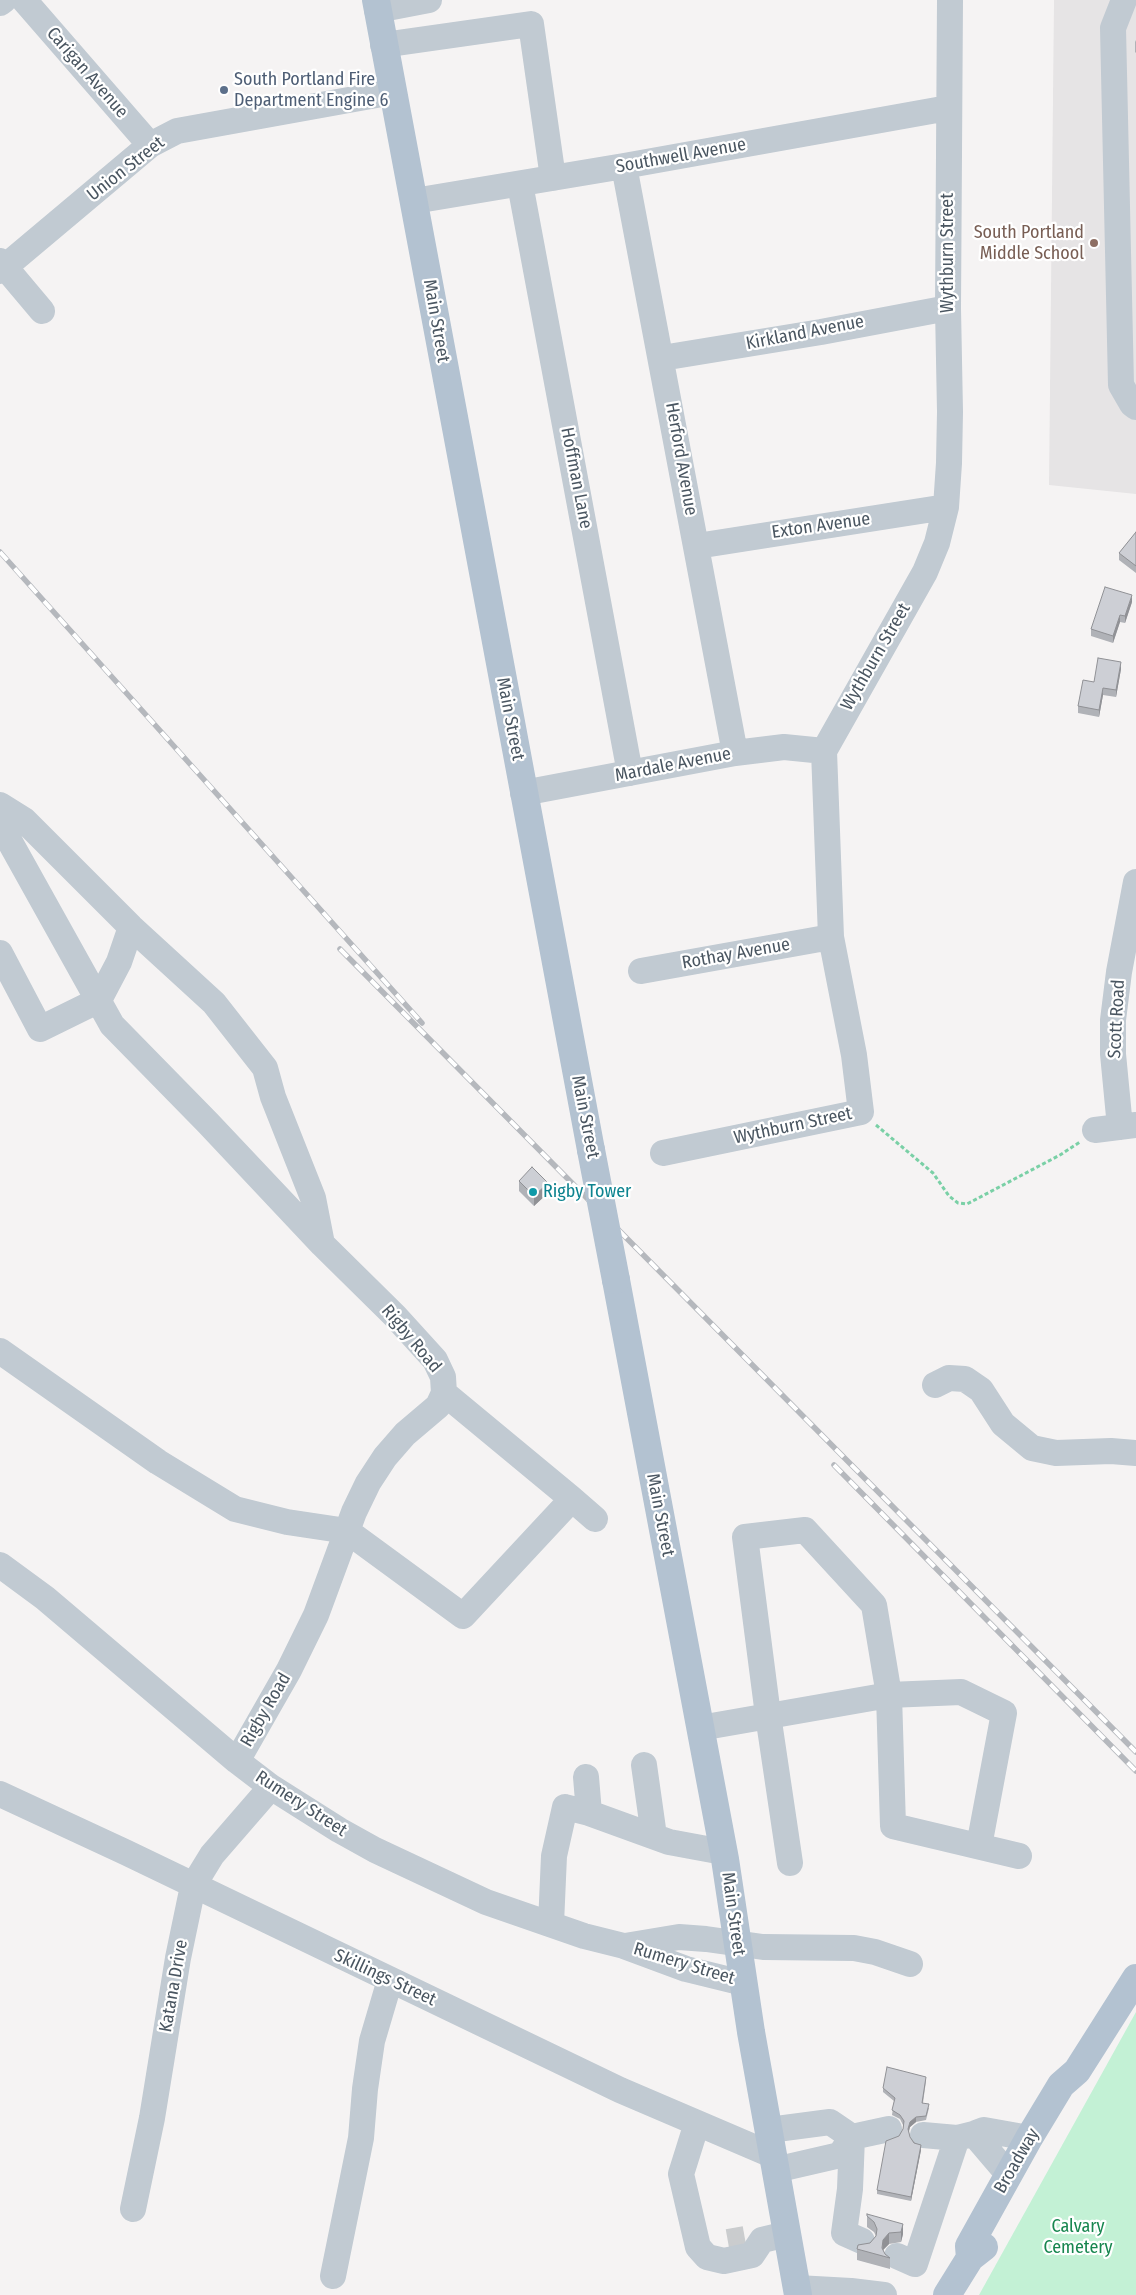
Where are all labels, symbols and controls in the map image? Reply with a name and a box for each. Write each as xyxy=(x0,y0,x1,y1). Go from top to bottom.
street label: Carigan Avenue xyxy=(42,23,132,123)
place label: South Portland Fire Department Engine 6 xyxy=(234,69,388,112)
marker: South Portland Fire Department Engine 6 xyxy=(218,84,230,96)
street label: Union Street xyxy=(83,132,169,206)
street label: Southwell Avenue xyxy=(614,134,748,178)
street label: Wythburn Street xyxy=(937,193,959,313)
place label: South Portland Middle School xyxy=(974,222,1084,264)
marker: South Portland Middle School xyxy=(1088,237,1100,249)
street label: Main Street xyxy=(418,278,454,364)
street label: Kirkland Avenue xyxy=(744,311,866,355)
street label: Herford Avenue xyxy=(660,401,702,517)
street label: Hoffman Lane xyxy=(556,425,596,531)
street label: Exton Avenue xyxy=(770,508,872,544)
street label: Wythburn Street xyxy=(837,600,915,714)
street label: Main Street xyxy=(491,676,529,762)
street label: Mardale Avenue xyxy=(613,743,733,787)
street label: Rothay Avenue xyxy=(680,934,792,974)
street label: Scott Road xyxy=(1104,979,1130,1059)
street label: Main Street xyxy=(566,1074,604,1160)
street label: Wythburn Street xyxy=(732,1103,854,1149)
place label: Rigby Tower xyxy=(543,1181,631,1203)
marker: Rigby Tower xyxy=(527,1186,539,1198)
street label: Rigby Road xyxy=(376,1301,446,1377)
street label: Main Street xyxy=(641,1472,679,1558)
street label: Rigby Road xyxy=(236,1669,296,1751)
street label: Rumery Street xyxy=(251,1766,351,1842)
street label: Main Street xyxy=(716,1871,750,1957)
street label: Katana Drive xyxy=(155,1938,193,2034)
street label: Rumery Street xyxy=(631,1938,737,1990)
street label: Skillings Street xyxy=(331,1945,439,2011)
street label: Broadway xyxy=(990,2125,1044,2197)
park label: Calvary Cemetery xyxy=(1043,2216,1113,2258)

